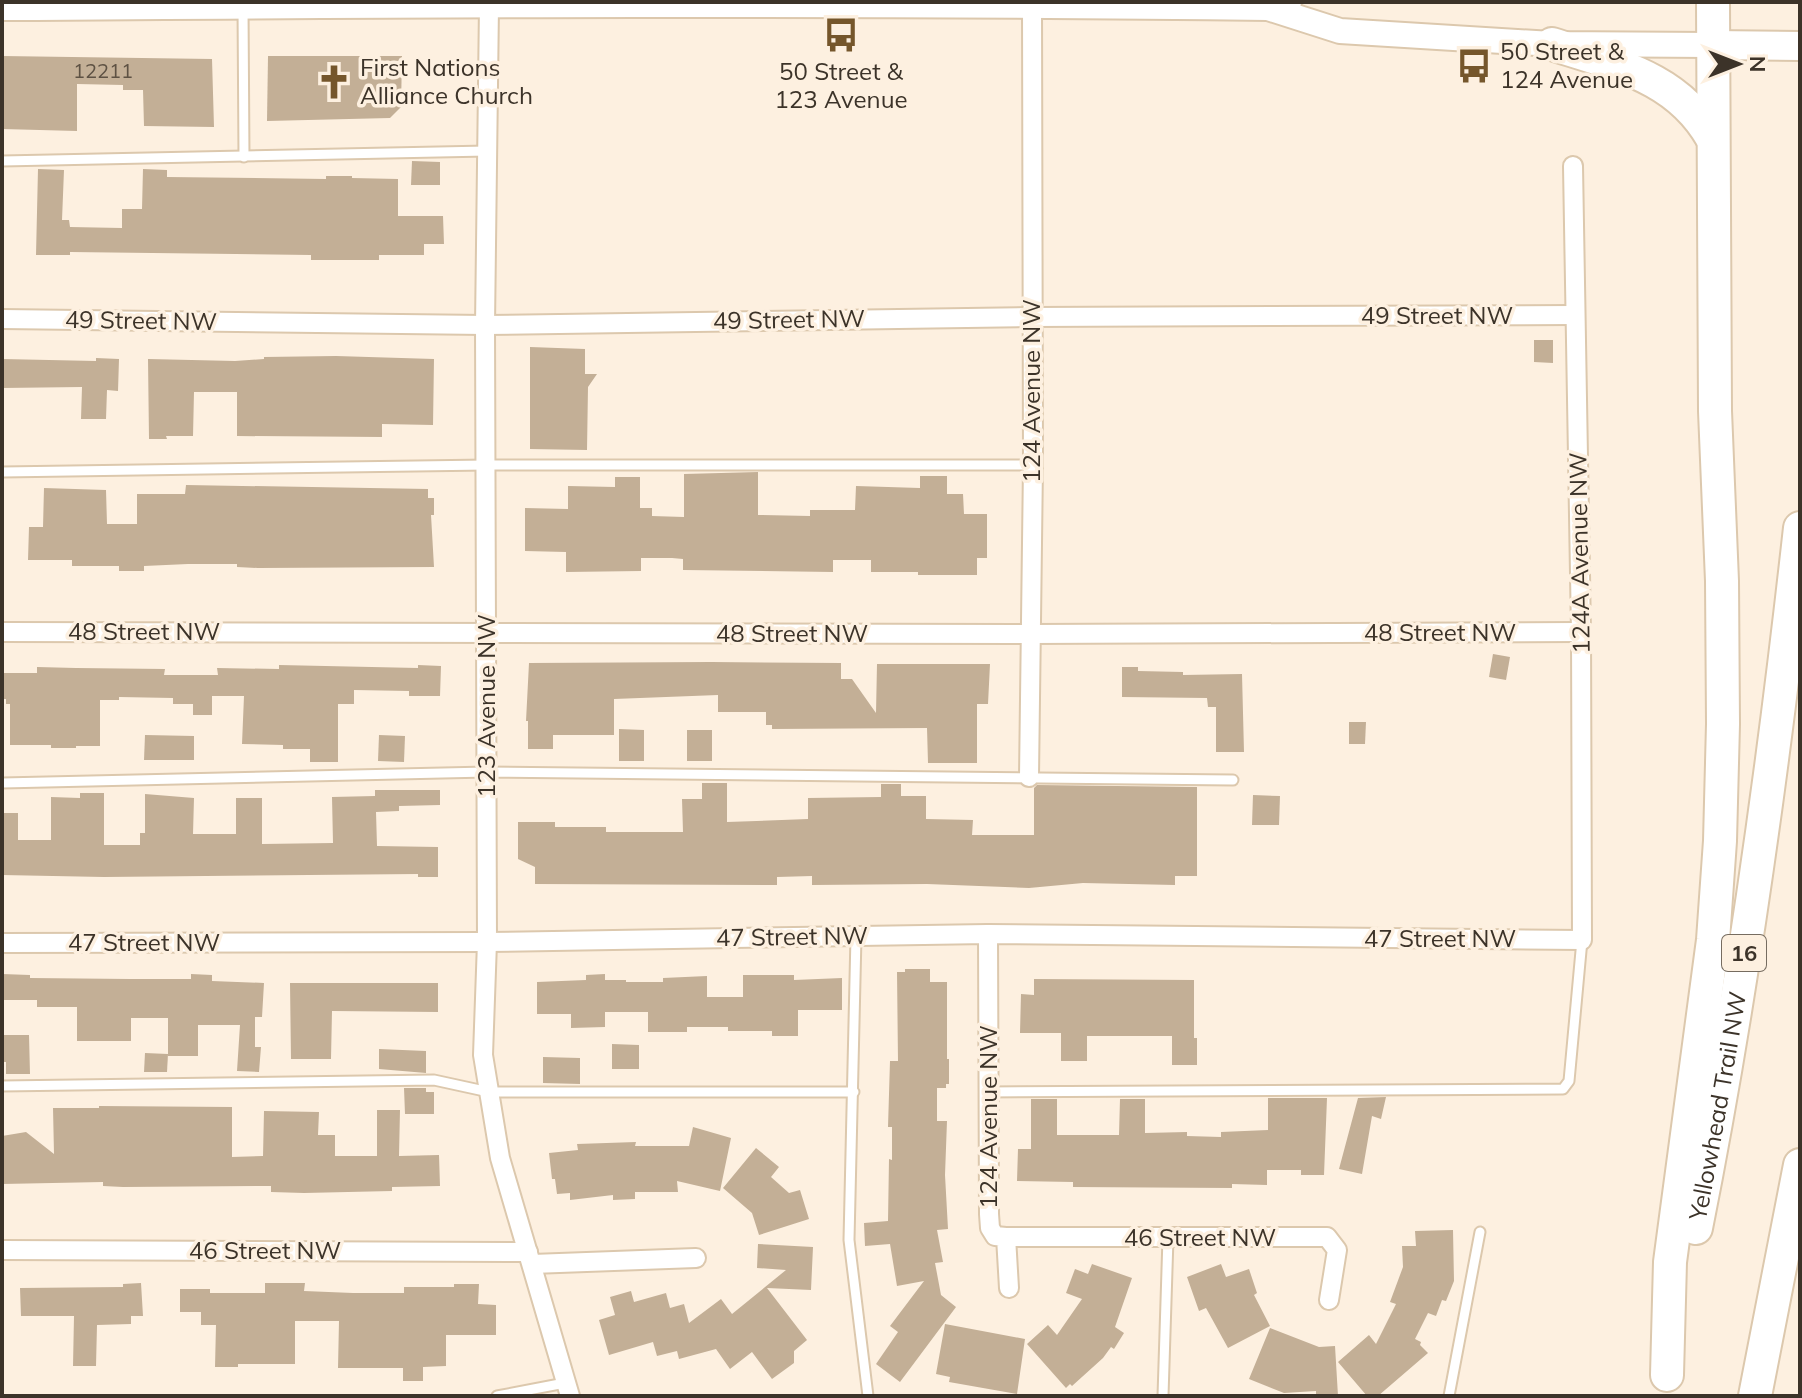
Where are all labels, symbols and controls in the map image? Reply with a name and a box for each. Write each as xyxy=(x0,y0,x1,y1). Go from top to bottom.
bus stop icon: 50 Street & 123 Avenue xyxy=(822,16,860,54)
north arrow xyxy=(1698,24,1778,104)
place label: 50 Street & 124 Avenue xyxy=(1500,36,1633,94)
bus stop icon: 50 Street & 124 Avenue xyxy=(1455,47,1493,85)
place label: First Nations Alliance Church xyxy=(360,52,533,110)
place label: 50 Street & 123 Avenue xyxy=(774,56,908,114)
text: N xyxy=(1744,56,1772,72)
house number: 12211 xyxy=(73,58,133,83)
church icon: First Nations Alliance Church xyxy=(315,63,353,101)
street label: 124 Avenue NW xyxy=(1016,299,1046,483)
street label: 49 Street NW xyxy=(1361,300,1513,330)
street label: 49 Street NW xyxy=(713,303,865,335)
street label: 49 Street NW xyxy=(65,304,217,336)
street label: 124A Avenue NW xyxy=(1562,452,1596,654)
street label: 123 Avenue NW xyxy=(471,614,501,798)
street label: 48 Street NW xyxy=(68,616,220,646)
street label: 48 Street NW xyxy=(1364,617,1516,647)
street label: 48 Street NW xyxy=(716,618,868,648)
street label: 47 Street NW xyxy=(716,920,868,952)
street label: 47 Street NW xyxy=(1364,923,1516,953)
street label: 47 Street NW xyxy=(68,927,220,957)
road number: 16 xyxy=(1722,935,1766,971)
street label: Yellowhead Trail NW xyxy=(1682,989,1752,1224)
street label: 124 Avenue NW xyxy=(973,1025,1003,1209)
street label: 46 Street NW xyxy=(1124,1222,1276,1252)
street label: 46 Street NW xyxy=(189,1235,341,1265)

